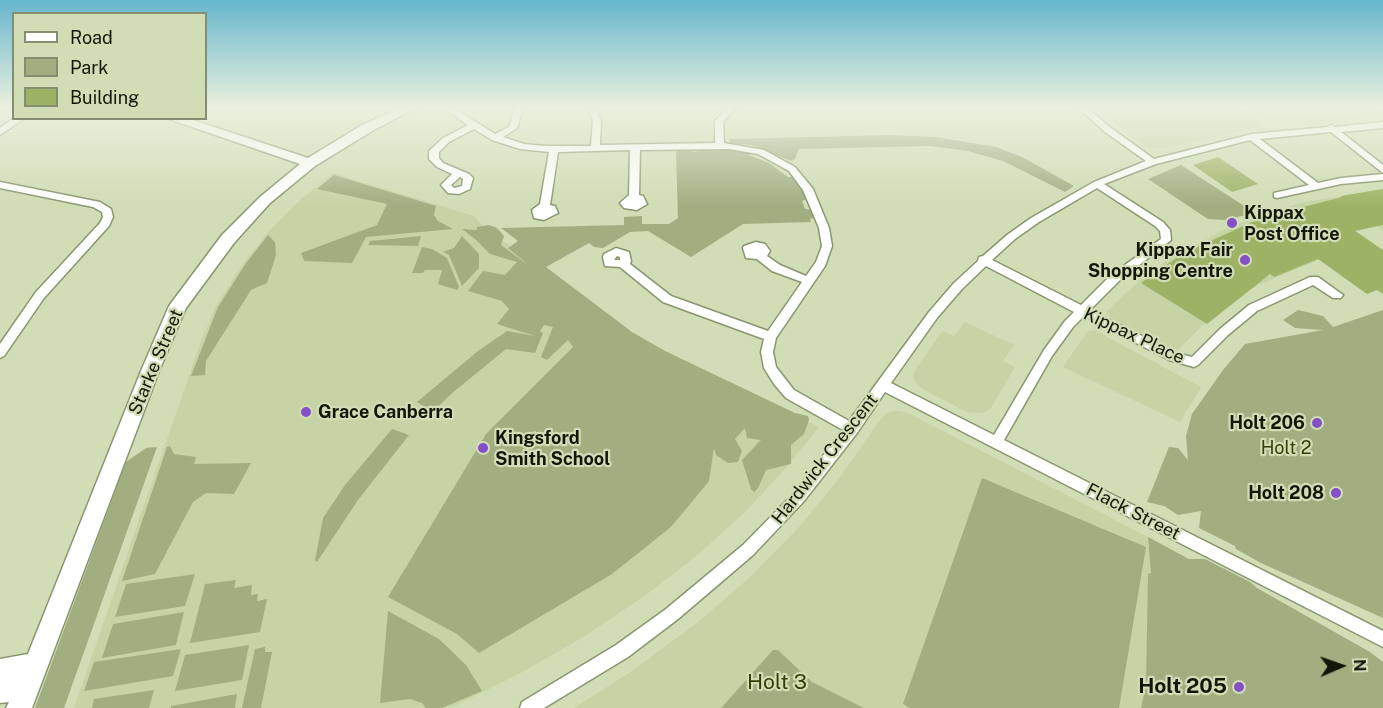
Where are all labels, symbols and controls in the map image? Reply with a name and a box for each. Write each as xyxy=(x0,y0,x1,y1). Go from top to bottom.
legend xyxy=(12,12,207,120)
text: Road xyxy=(70,27,113,48)
text: Park xyxy=(70,57,108,78)
text: Building xyxy=(70,87,139,108)
place label: Kippax Post Office xyxy=(1244,202,1340,244)
marker: Kippax Post Office xyxy=(1225,216,1239,230)
place label: Kippax Fair Shopping Centre xyxy=(1088,239,1233,282)
marker: Kippax Fair Shopping Centre xyxy=(1238,253,1252,267)
street label: Kippax Place xyxy=(1080,303,1188,369)
street label: Starke Street xyxy=(124,306,188,418)
street label: Hardwick Crescent xyxy=(767,390,883,528)
place label: Grace Canberra xyxy=(318,401,453,423)
marker: Grace Canberra xyxy=(299,405,313,419)
place label: Holt 206 xyxy=(1229,412,1305,434)
marker: Holt 206 xyxy=(1310,416,1324,430)
place label: Kingsford Smith School xyxy=(495,427,610,470)
park label: Holt 2 xyxy=(1261,437,1311,459)
marker: Kingsford Smith School xyxy=(476,441,490,455)
street label: Flack Street xyxy=(1082,479,1184,545)
place label: Holt 208 xyxy=(1248,482,1324,504)
marker: Holt 208 xyxy=(1329,486,1343,500)
north arrow xyxy=(1311,636,1371,696)
text: N xyxy=(1350,659,1369,672)
park label: Holt 3 xyxy=(747,670,807,696)
place label: Holt 205 xyxy=(1138,674,1227,700)
marker: Holt 205 xyxy=(1232,680,1246,694)

